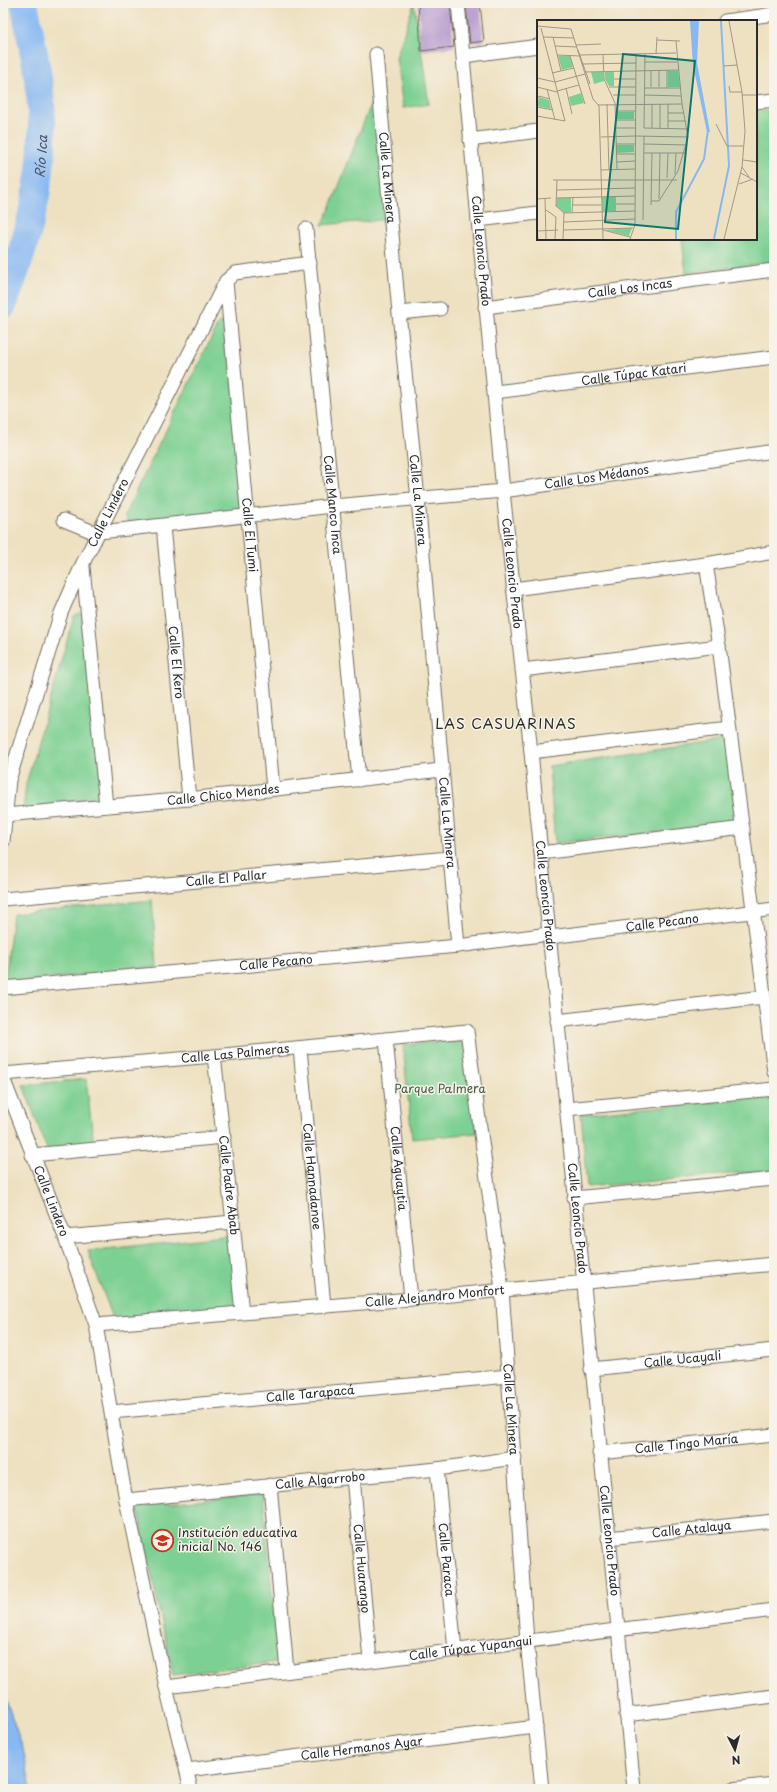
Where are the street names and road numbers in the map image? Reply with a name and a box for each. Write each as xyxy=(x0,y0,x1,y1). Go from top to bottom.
street label: Calle La Minera xyxy=(375,131,401,225)
street label: Calle Leoncio Prado xyxy=(468,195,496,307)
street label: Calle Los Incas xyxy=(586,273,673,302)
street label: Calle Túpac Katari xyxy=(580,358,688,389)
street label: Calle La Minera xyxy=(405,453,432,547)
street label: Calle Manco Inca xyxy=(320,454,347,556)
street label: Calle Los Médanos xyxy=(543,460,650,493)
street label: Calle Lindero xyxy=(83,475,133,550)
street label: Calle El Tumi xyxy=(238,497,263,573)
street label: Calle Leoncio Prado xyxy=(498,517,528,630)
street label: Calle El Kero xyxy=(165,625,189,700)
street label: Calle La Minera xyxy=(435,776,461,870)
street label: Calle Chico Mendes xyxy=(166,779,281,809)
street label: Calle Leoncio Prado xyxy=(532,839,561,952)
street label: Calle El Pallar xyxy=(185,865,268,890)
street label: Calle Pecano xyxy=(624,908,700,935)
street label: Calle Pecano xyxy=(238,949,314,974)
street label: Calle Las Palmeras xyxy=(180,1039,291,1067)
street label: Calle Hannadanoe xyxy=(299,1122,327,1230)
street label: Calle Aguaytia xyxy=(386,1125,413,1212)
street label: Calle Padre Abab xyxy=(215,1134,244,1236)
street label: Calle Lindero xyxy=(30,1162,74,1239)
street label: Calle Leoncio Prado xyxy=(564,1162,593,1275)
street label: Calle Alejandro Monfort xyxy=(364,1280,505,1311)
street label: Calle Ucayali xyxy=(643,1346,722,1371)
street label: Calle La Minera xyxy=(499,1363,524,1456)
street label: Calle Tarapacá xyxy=(265,1380,356,1406)
street label: Calle Tingo María xyxy=(634,1429,739,1457)
street label: Calle Algarrobo xyxy=(274,1466,366,1493)
street label: Calle Leoncio Prado xyxy=(596,1484,625,1597)
street label: Calle Atalaya xyxy=(651,1515,732,1541)
street label: Calle Paraca xyxy=(434,1522,460,1597)
street label: Calle Huarango xyxy=(349,1523,376,1614)
street label: Calle Túpac Yupanqui xyxy=(408,1631,533,1664)
street label: Calle Hermanos Ayar xyxy=(300,1731,424,1764)

